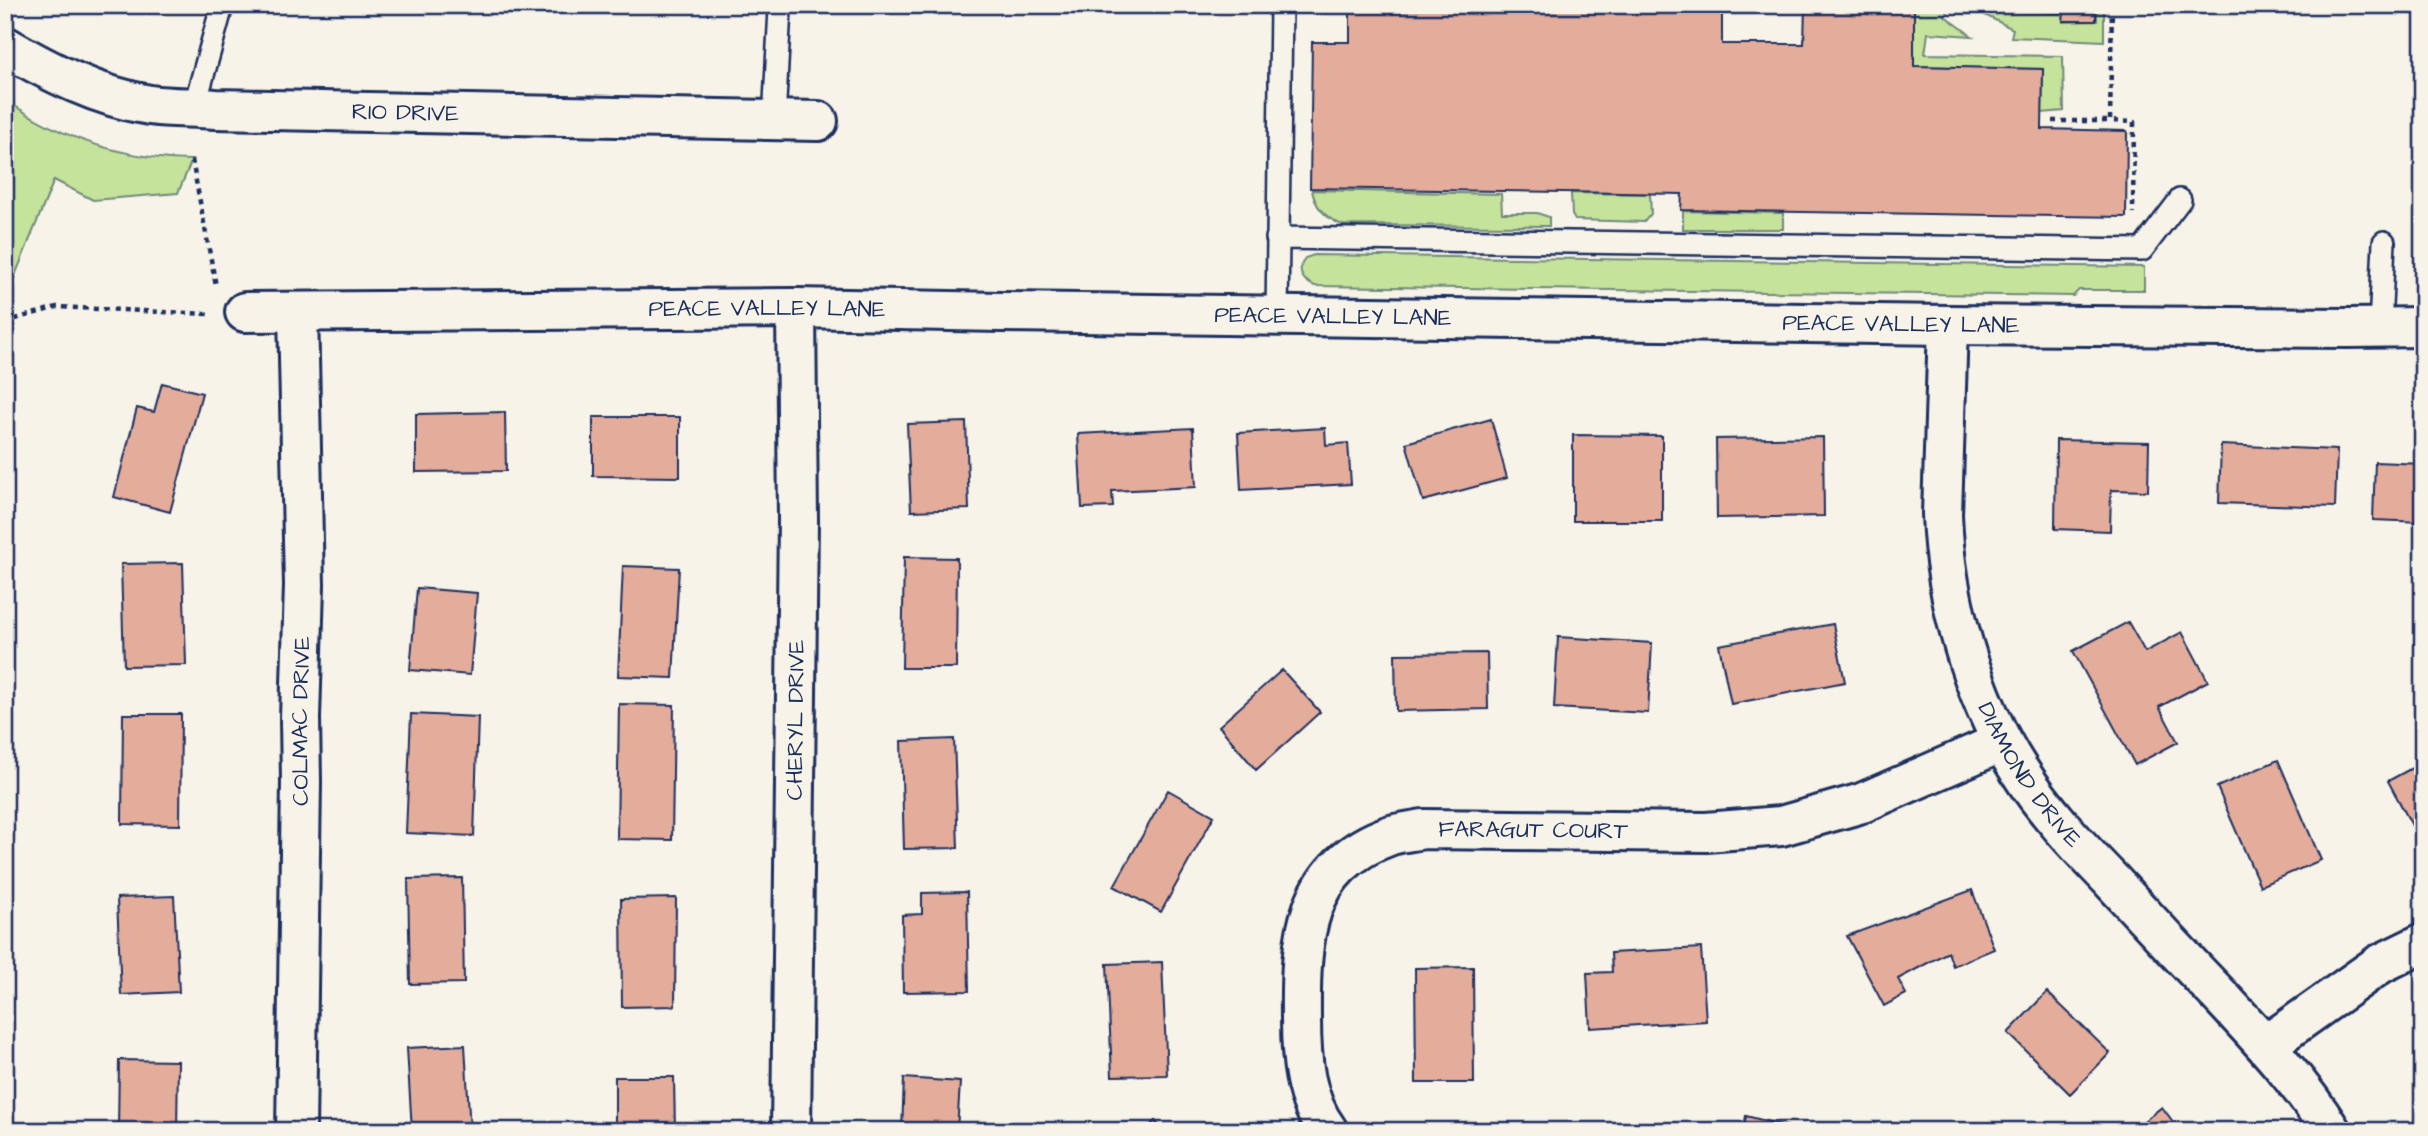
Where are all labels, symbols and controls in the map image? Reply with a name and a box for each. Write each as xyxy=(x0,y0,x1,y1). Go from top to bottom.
street label: RIO DRIVE xyxy=(351,96,460,130)
street label: PEACE VALLEY LANE xyxy=(648,292,886,326)
street label: PEACE VALLEY LANE xyxy=(1214,299,1452,334)
street label: PEACE VALLEY LANE xyxy=(1782,307,2020,342)
street label: COLMAC DRIVE xyxy=(284,635,318,806)
street label: CHERYL DRIVE xyxy=(779,639,813,800)
street label: DIAMOND DRIVE xyxy=(1970,697,2089,855)
street label: FARAGUT COURT xyxy=(1438,813,1629,847)

